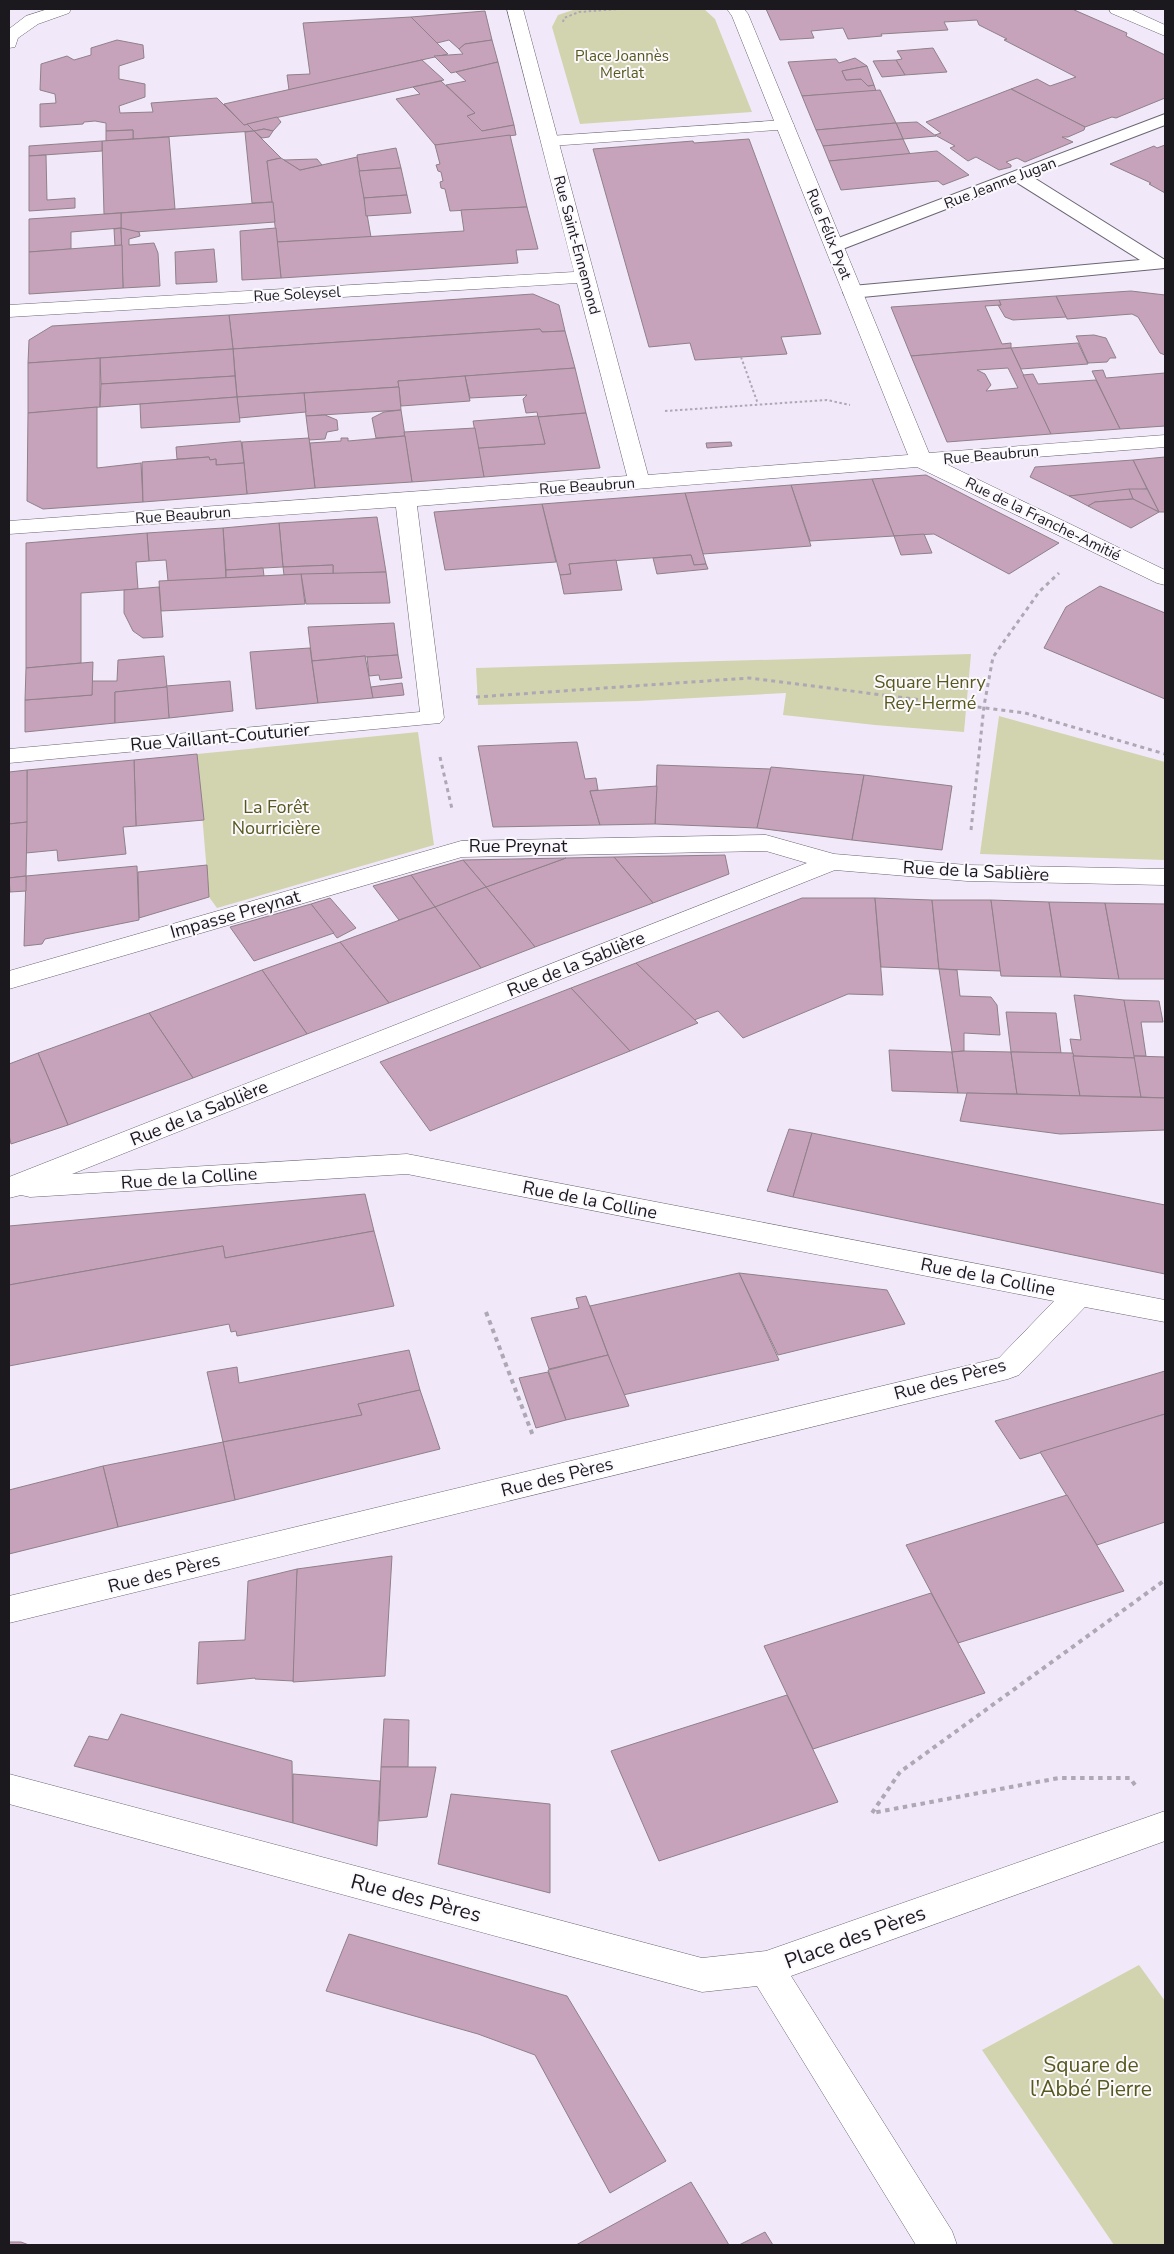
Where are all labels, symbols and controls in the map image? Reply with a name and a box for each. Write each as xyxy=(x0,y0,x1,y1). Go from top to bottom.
park label: Place Joannès Merlat xyxy=(575,46,669,83)
street label: Rue Jeanne Jugan xyxy=(941,152,1059,214)
street label: Rue Saint-Ennemond xyxy=(549,173,605,317)
street label: Rue Félix Pyat xyxy=(802,186,857,283)
street label: Rue Soleysel xyxy=(253,282,342,306)
street label: Rue Beaubrun xyxy=(942,441,1040,469)
street label: Rue Beaubrun xyxy=(539,473,635,499)
street label: Rue de la Franche-Amitié xyxy=(962,473,1124,565)
street label: Rue Beaubrun xyxy=(135,502,231,528)
park label: Square Henry Rey-Hermé xyxy=(874,670,986,715)
street label: Rue Vaillant-Couturier xyxy=(129,717,311,757)
park label: La Forêt Nourricière xyxy=(232,795,320,840)
street label: Rue Preynat xyxy=(469,834,568,858)
street label: Rue de la Sablière xyxy=(902,855,1050,887)
street label: Impasse Preynat xyxy=(167,884,303,944)
street label: Rue de la Sablière xyxy=(504,925,648,1003)
street label: Rue de la Sablière xyxy=(127,1074,271,1152)
street label: Rue de la Colline xyxy=(120,1161,258,1195)
street label: Rue de la Colline xyxy=(521,1175,659,1225)
street label: Rue de la Colline xyxy=(919,1252,1057,1302)
street label: Rue des Pères xyxy=(891,1353,1009,1405)
street label: Rue des Pères xyxy=(498,1451,616,1503)
street label: Rue des Pères xyxy=(105,1547,223,1599)
street label: Rue des Pères xyxy=(348,1867,484,1929)
street label: Place des Pères xyxy=(781,1898,929,1976)
park label: Square de l'Abbé Pierre xyxy=(1030,2051,1152,2103)

